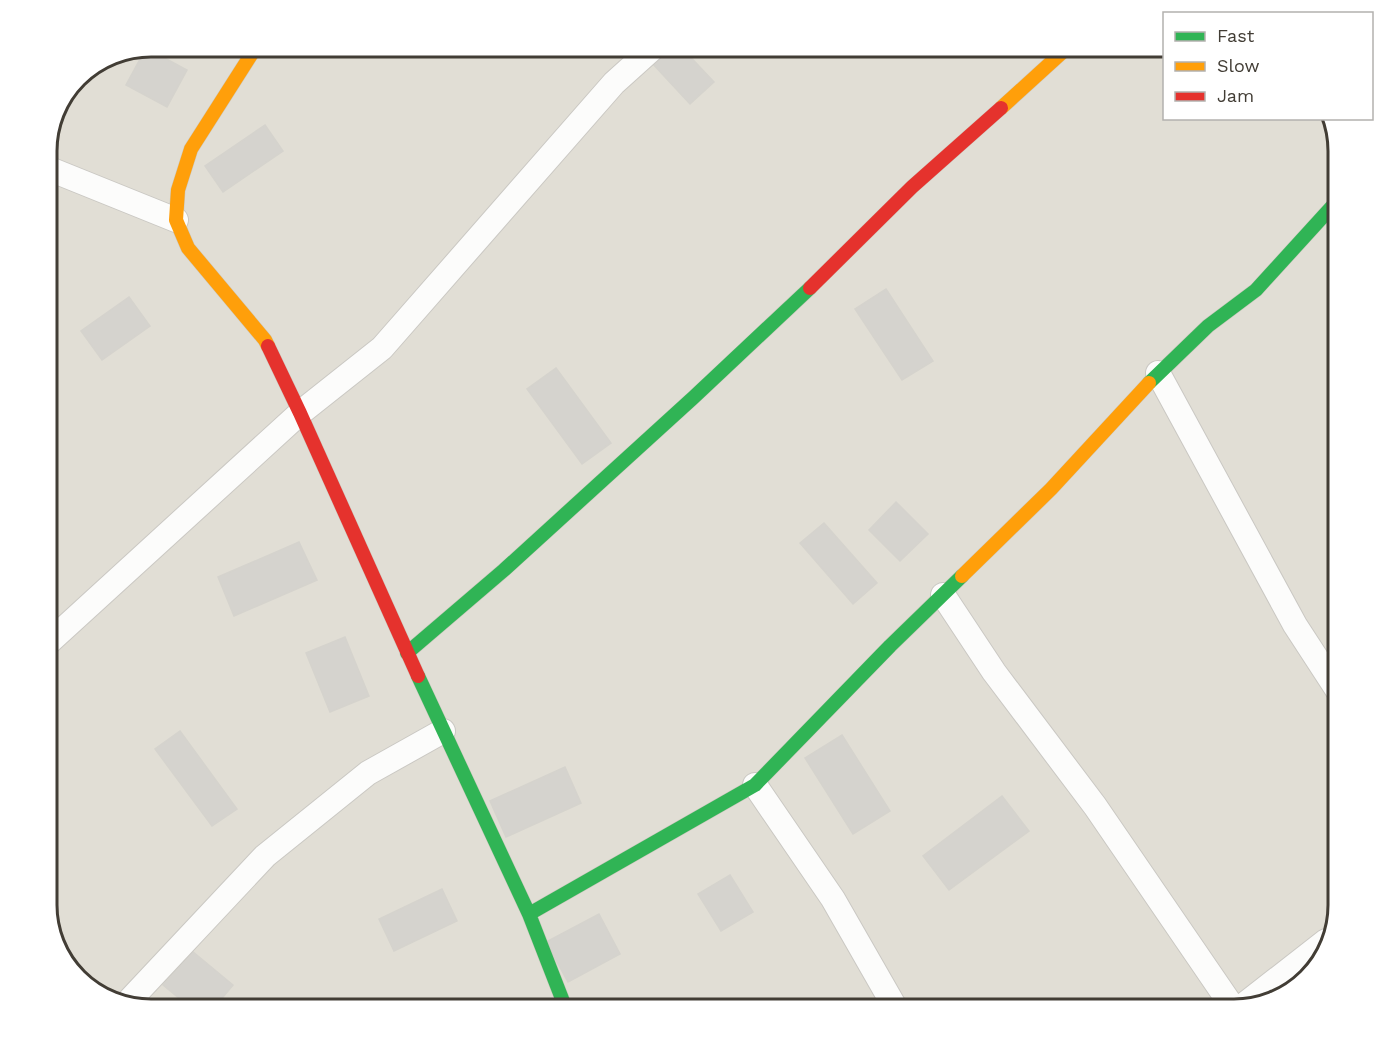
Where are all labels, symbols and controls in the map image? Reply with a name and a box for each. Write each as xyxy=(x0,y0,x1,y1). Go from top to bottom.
legend xyxy=(1163,12,1373,120)
text: Fast xyxy=(1217,25,1255,46)
text: Slow xyxy=(1217,55,1260,76)
text: Jam xyxy=(1217,85,1254,106)

